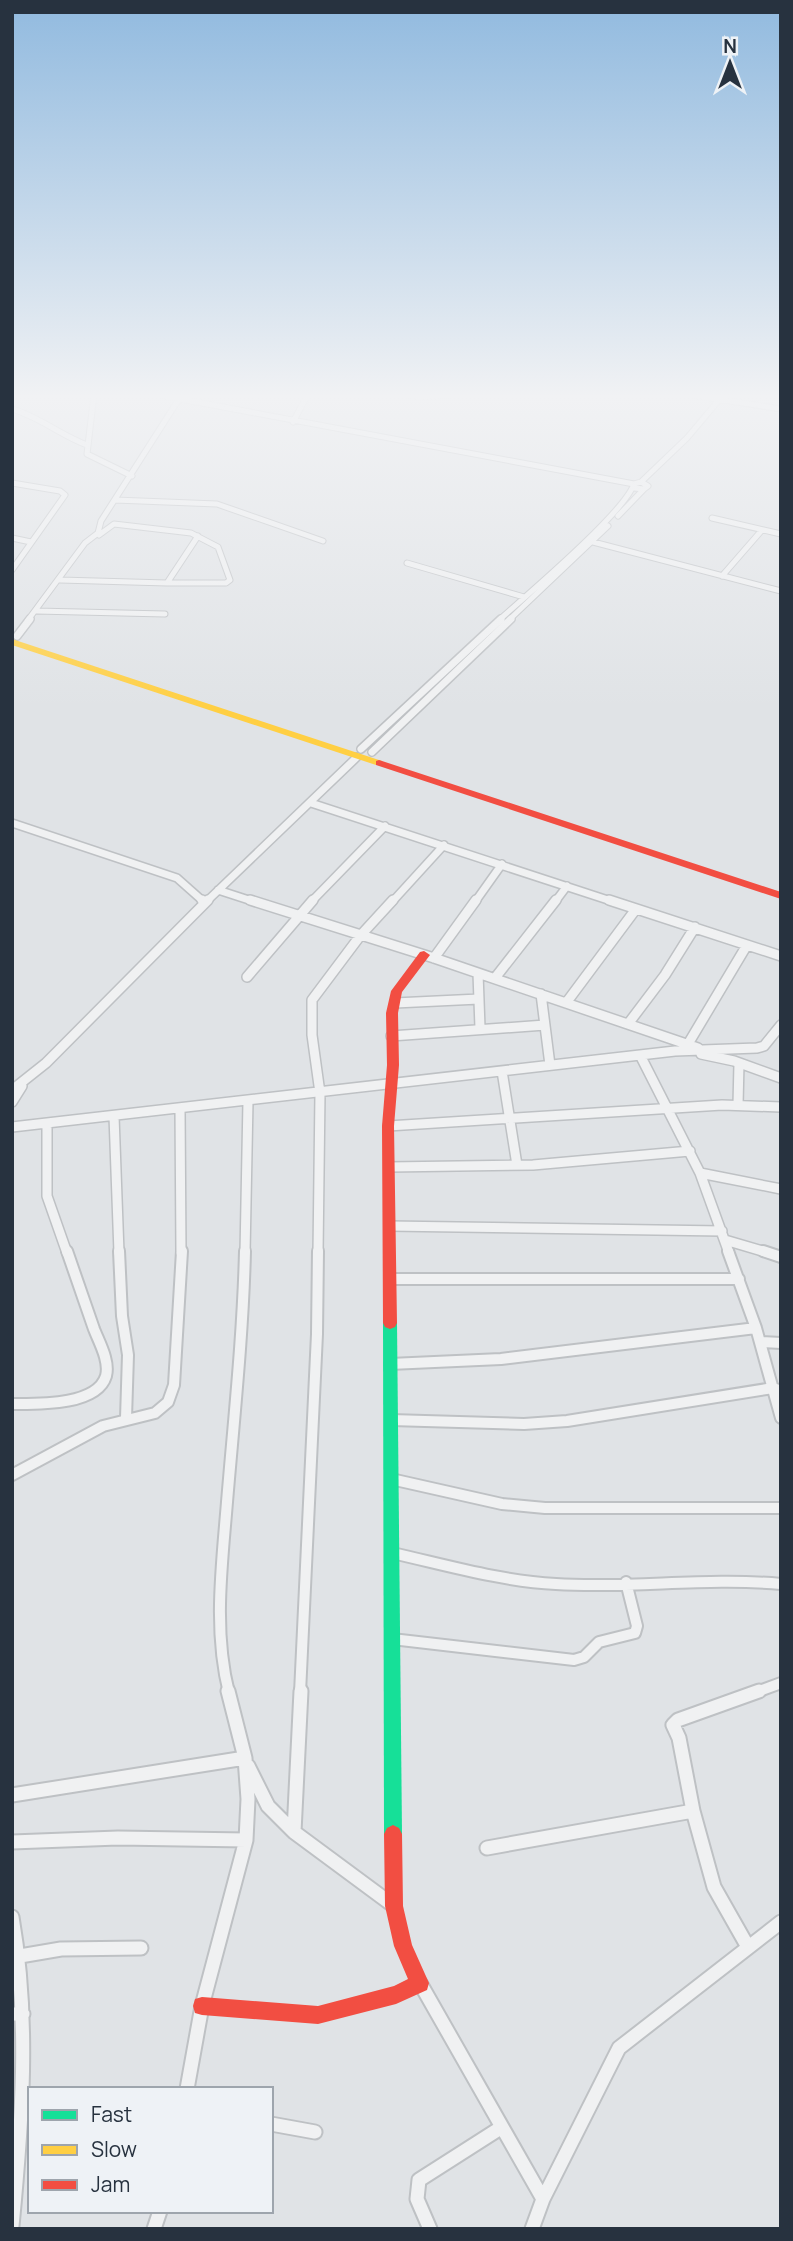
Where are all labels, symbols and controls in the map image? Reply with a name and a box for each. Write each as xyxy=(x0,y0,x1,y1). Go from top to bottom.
north arrow xyxy=(695,28,765,98)
text: N xyxy=(723,33,737,59)
legend xyxy=(28,2087,273,2213)
text: Fast xyxy=(91,2100,132,2128)
text: Slow xyxy=(91,2135,137,2163)
text: Jam xyxy=(91,2170,130,2198)

